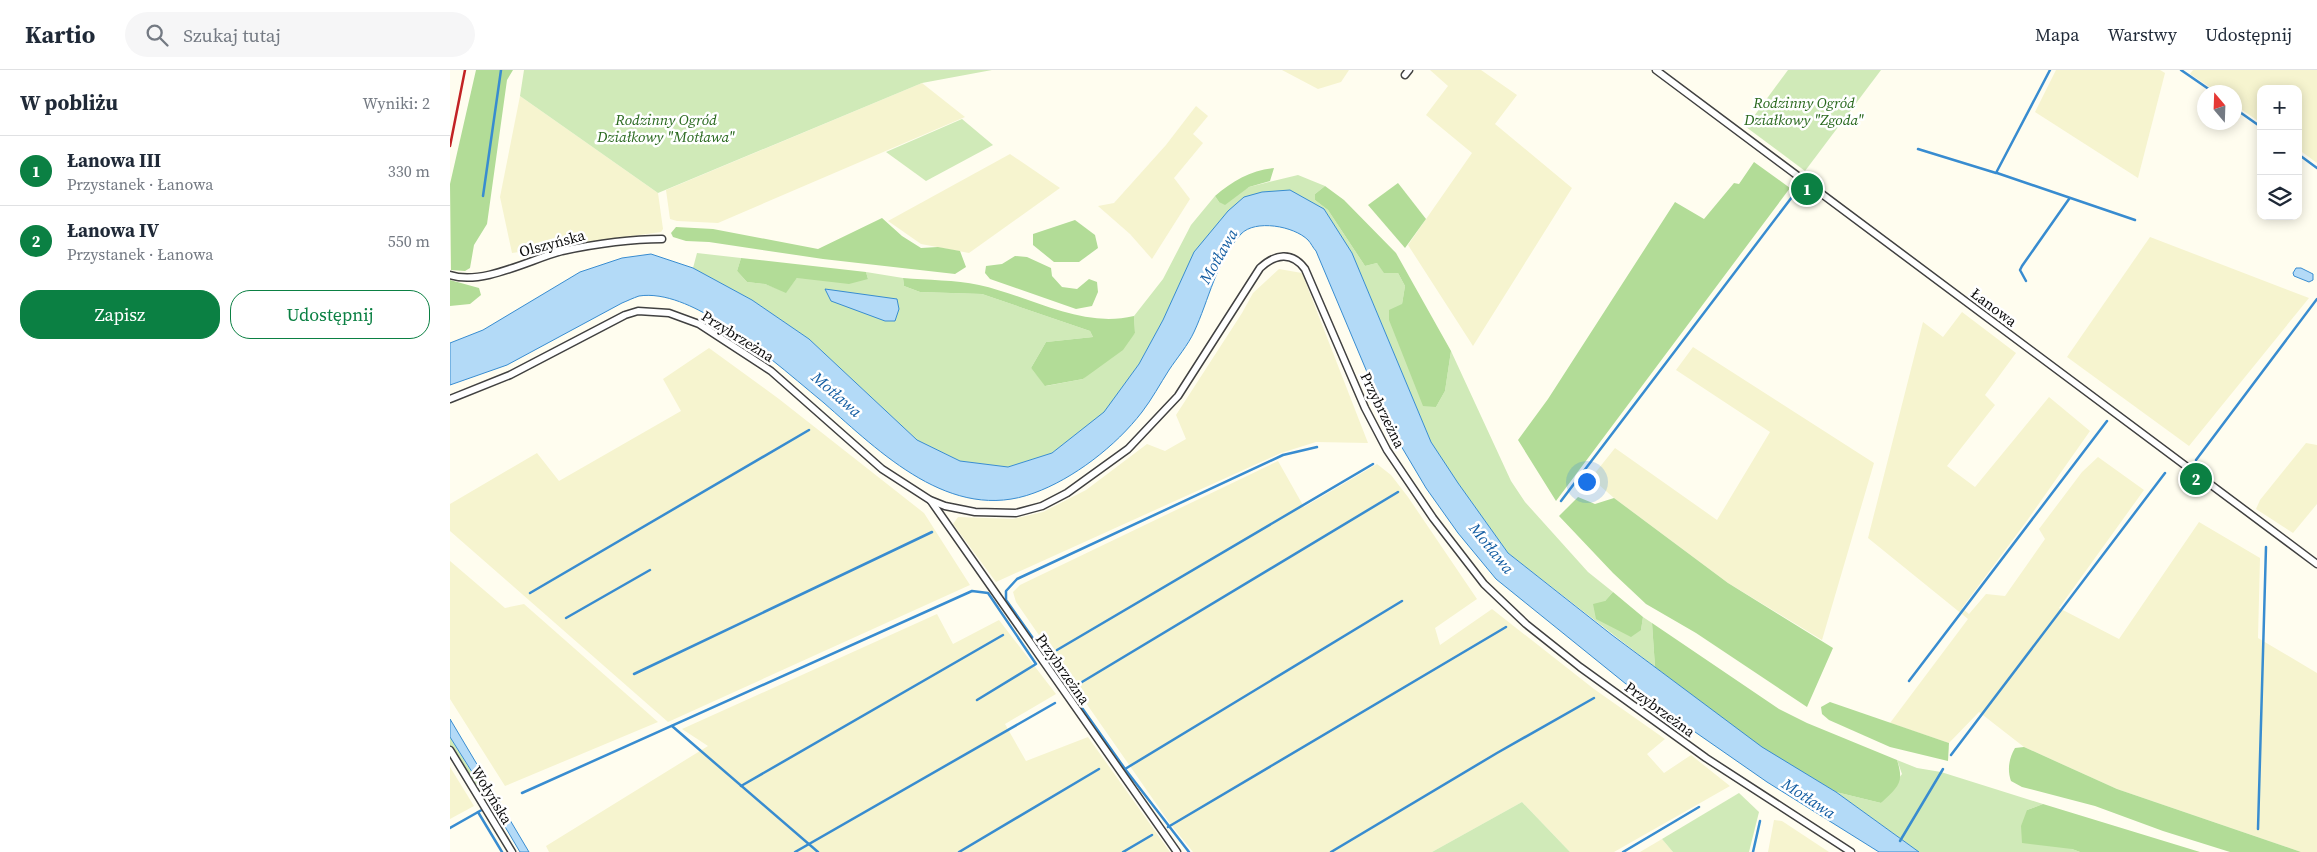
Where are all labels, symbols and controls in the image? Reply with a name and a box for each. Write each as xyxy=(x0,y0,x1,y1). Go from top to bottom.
search box xyxy=(125,12,475,57)
text: Kartio xyxy=(25,18,95,51)
icon: search xyxy=(143,21,171,49)
text: Szukaj tutaj xyxy=(183,22,281,48)
text: Mapa xyxy=(2035,22,2079,47)
text: Warstwy xyxy=(2107,22,2177,47)
text: Udostępnij xyxy=(2205,22,2292,47)
north arrow xyxy=(2197,85,2242,130)
map controls xyxy=(2257,85,2302,220)
button: + xyxy=(2257,85,2302,130)
text: W pobliżu xyxy=(20,88,118,117)
text: Wyniki: 2 xyxy=(363,92,430,114)
park label: Rodzinny Ogród Działkowy "Zgoda" xyxy=(1743,92,1865,130)
park label: Rodzinny Ogród Działkowy "Motława" xyxy=(596,109,736,147)
button: − xyxy=(2257,130,2302,175)
text: Łanowa III xyxy=(67,147,161,173)
text: 1 xyxy=(32,160,40,182)
text: 330 m xyxy=(388,160,430,182)
pin: 1 xyxy=(1791,170,1823,208)
text: Przystanek · Łanowa xyxy=(67,173,213,195)
button: layers xyxy=(2257,175,2302,220)
text: Łanowa IV xyxy=(67,217,159,243)
street label: Olszyńska xyxy=(517,224,588,262)
water label: Motława xyxy=(1193,224,1243,288)
text: 2 xyxy=(32,230,40,252)
text: 550 m xyxy=(388,230,430,252)
text: Przystanek · Łanowa xyxy=(67,243,213,265)
street label: Łanowa xyxy=(1967,283,2022,331)
button: Zapisz xyxy=(20,290,220,339)
button: Udostępnij xyxy=(230,290,430,339)
street label: Przybrzeżna xyxy=(698,305,779,367)
water label: Motława xyxy=(806,365,867,422)
street label: Przybrzeżna xyxy=(1356,368,1411,452)
pin: 2 xyxy=(2180,460,2212,498)
your location xyxy=(1574,469,1600,495)
water label: Motława xyxy=(1464,517,1520,579)
street label: Przybrzeżna xyxy=(1031,629,1095,709)
street label: Przybrzeżna xyxy=(1621,676,1700,742)
street label: Wołyńska xyxy=(466,762,518,828)
water label: Motława xyxy=(1777,772,1841,824)

